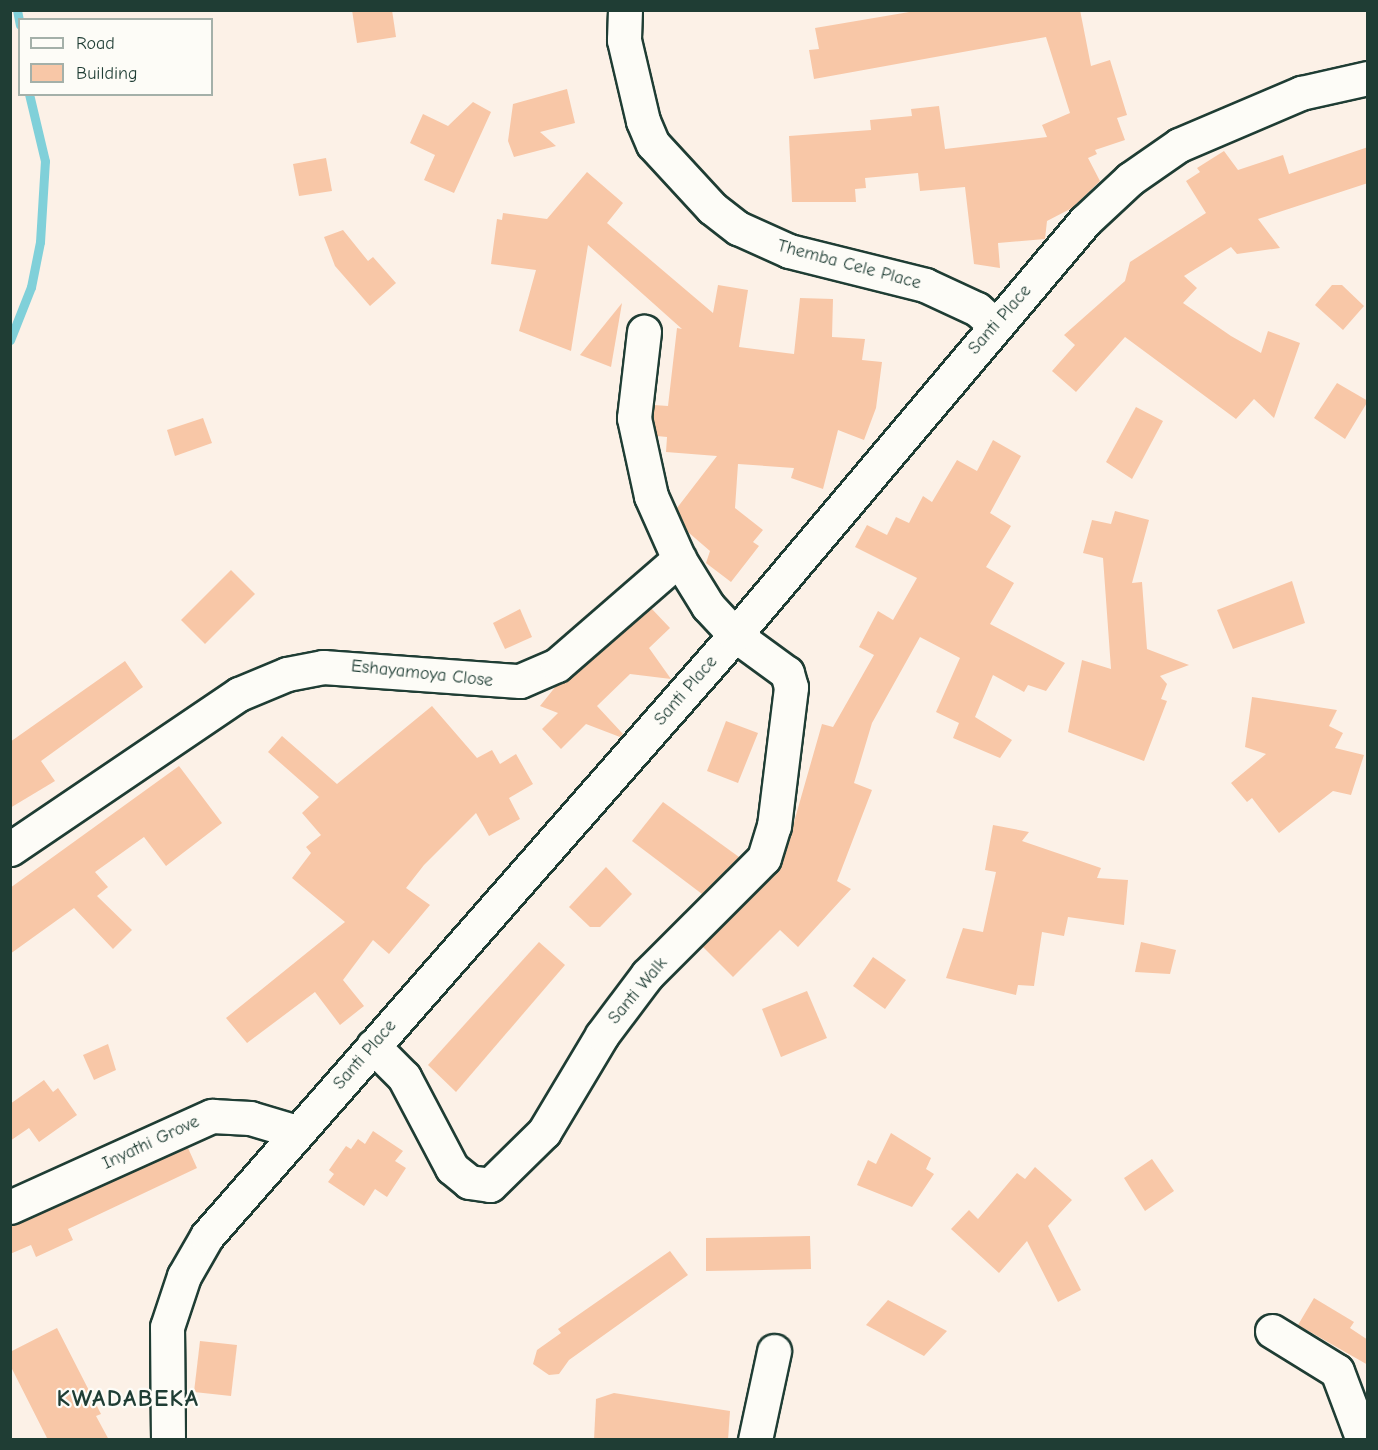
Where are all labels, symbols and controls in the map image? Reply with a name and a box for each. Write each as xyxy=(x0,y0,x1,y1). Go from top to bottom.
legend xyxy=(18,18,213,96)
text: Road xyxy=(76,33,115,54)
text: Building xyxy=(76,63,138,84)
street label: Themba Cele Place xyxy=(775,235,923,295)
street label: Santi Place xyxy=(964,281,1036,359)
street label: Santi Place xyxy=(650,652,722,730)
street label: Eshayamoya Close xyxy=(350,656,494,692)
street label: Santi Walk xyxy=(604,953,672,1029)
street label: Santi Place xyxy=(329,1016,401,1094)
street label: Inyathi Grove xyxy=(99,1111,203,1175)
district label: KWADABEKA xyxy=(57,1385,199,1413)

